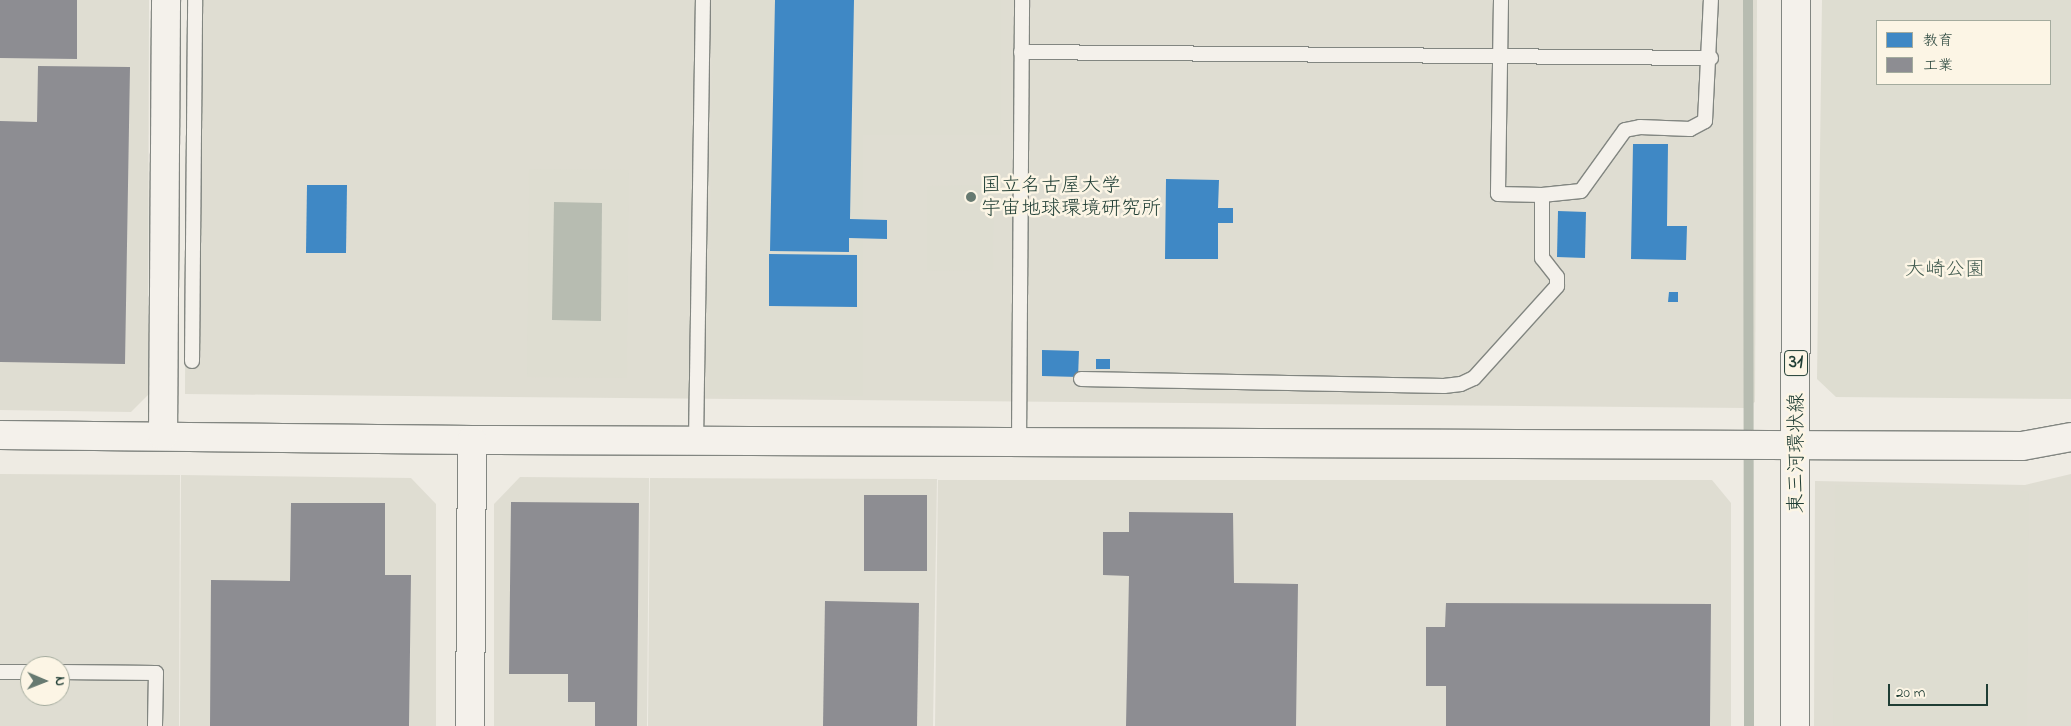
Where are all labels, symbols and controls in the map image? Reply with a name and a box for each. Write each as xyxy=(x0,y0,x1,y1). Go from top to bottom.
legend xyxy=(1876,20,2051,85)
text: 教育 xyxy=(1923,30,1953,52)
text: 工業 xyxy=(1923,55,1953,77)
place label: 国立名古屋大学 宇宙地球環境研究所 xyxy=(981,174,1161,221)
marker: 国立名古屋大学 宇宙地球環境研究所 xyxy=(965,191,977,203)
park label: 大崎公園 xyxy=(1905,258,1985,282)
road number: 31 xyxy=(1784,346,1808,379)
street label: 東三河環状線 xyxy=(1785,393,1809,513)
north arrow xyxy=(20,656,70,706)
scale bar xyxy=(1891,674,1991,706)
text: N xyxy=(49,676,70,686)
text: 20 m xyxy=(1896,682,1925,704)

